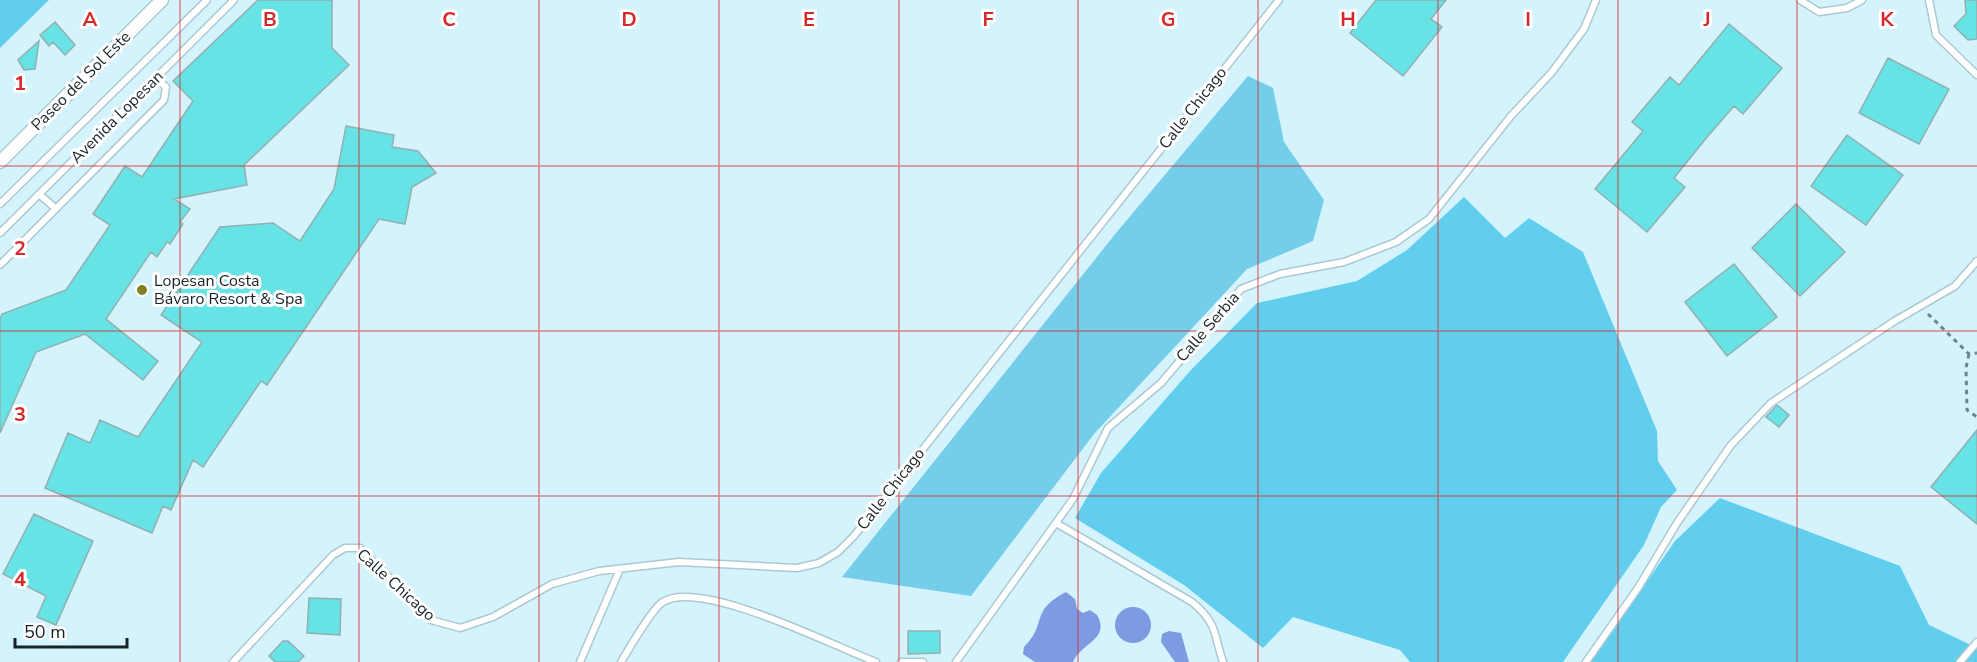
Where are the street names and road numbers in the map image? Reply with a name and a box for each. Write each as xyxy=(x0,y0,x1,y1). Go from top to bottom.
street label: Paseo del Sol Este xyxy=(26,26,136,136)
street label: Calle Chicago xyxy=(1154,62,1232,154)
street label: Avenida Lopesan xyxy=(66,66,168,168)
street label: Calle Serbia xyxy=(1171,287,1245,367)
street label: Calle Chicago xyxy=(852,443,930,535)
street label: Calle Chicago xyxy=(352,544,440,626)

